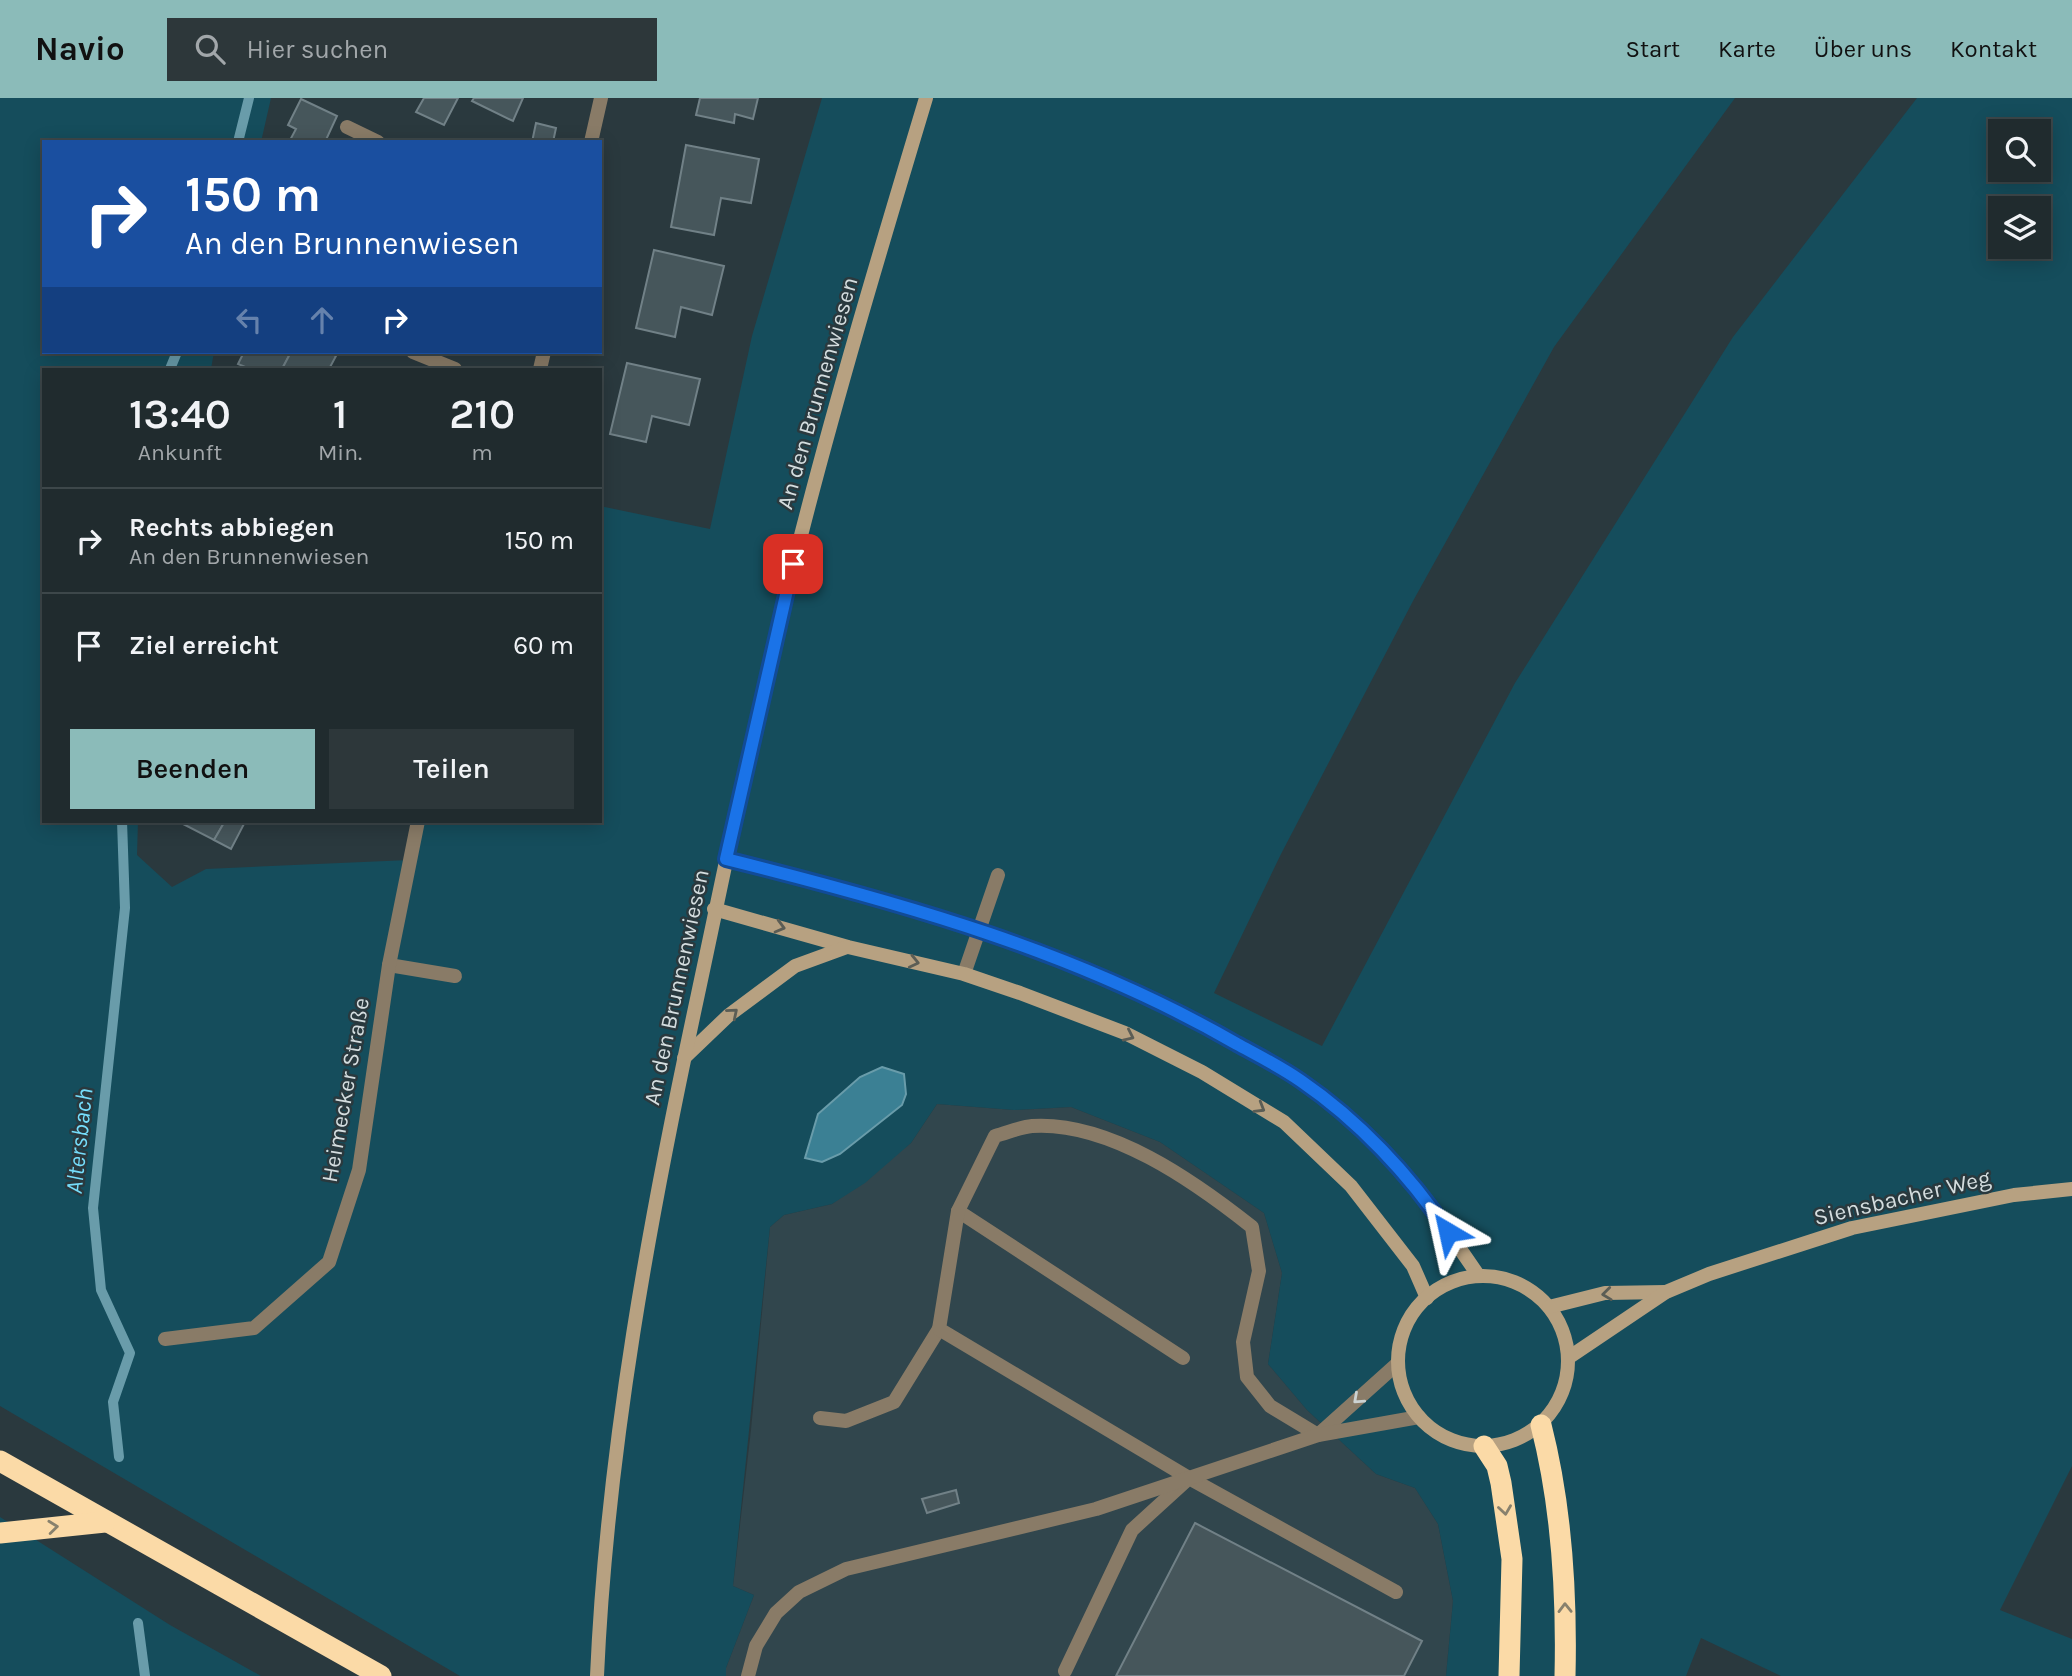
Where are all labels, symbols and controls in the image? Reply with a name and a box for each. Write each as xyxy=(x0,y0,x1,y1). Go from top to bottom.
search box xyxy=(167,18,657,81)
text: Navio xyxy=(35,30,125,68)
icon: search xyxy=(191,30,229,68)
text: Hier suchen xyxy=(247,34,388,65)
text: Start xyxy=(1626,35,1680,63)
text: Karte xyxy=(1718,35,1776,63)
text: Über uns xyxy=(1814,35,1912,63)
text: Kontakt xyxy=(1950,35,2037,63)
map controls xyxy=(1988,119,2051,259)
button: search xyxy=(1988,119,2051,182)
text: 150 m xyxy=(185,166,321,223)
icon: right xyxy=(70,168,161,259)
button: layers xyxy=(1988,196,2051,259)
text: An den Brunnenwiesen xyxy=(185,225,520,262)
street label: An den Brunnenwiesen xyxy=(771,274,864,512)
icon: left xyxy=(230,301,268,339)
icon: ahead xyxy=(303,301,341,339)
icon: right xyxy=(376,301,414,339)
text: 13:40 xyxy=(129,389,231,439)
text: 1 xyxy=(333,389,347,439)
text: 210 xyxy=(449,389,515,439)
text: Ankunft xyxy=(138,439,222,466)
text: Min. xyxy=(318,439,362,466)
text: m xyxy=(471,439,493,466)
text: Rechts abbiegen xyxy=(129,512,335,543)
icon: right xyxy=(70,522,108,560)
text: 150 m xyxy=(505,525,574,556)
pin xyxy=(763,534,823,594)
text: An den Brunnenwiesen xyxy=(129,543,369,570)
icon: arrive xyxy=(774,545,812,583)
icon: arrive xyxy=(70,627,108,665)
text: Ziel erreicht xyxy=(129,630,279,661)
text: 60 m xyxy=(513,630,574,661)
button: Beenden xyxy=(70,729,315,809)
button: Teilen xyxy=(329,729,574,809)
street label: An den Brunnenwiesen xyxy=(638,867,715,1108)
one-way arrow xyxy=(774,919,786,933)
one-way arrow xyxy=(908,954,920,969)
street label: Heimecker Straße xyxy=(316,996,375,1185)
one-way arrow xyxy=(725,1009,738,1021)
one-way arrow xyxy=(1122,1027,1134,1041)
water label: Altersbach xyxy=(60,1087,98,1195)
one-way arrow xyxy=(1253,1100,1266,1113)
street label: Siensbacher Weg xyxy=(1811,1164,1993,1231)
position arrow xyxy=(1411,1195,1485,1269)
one-way arrow xyxy=(1601,1286,1612,1301)
one-way arrow xyxy=(1353,1391,1366,1403)
one-way arrow xyxy=(1497,1504,1512,1516)
one-way arrow xyxy=(47,1520,58,1535)
one-way arrow xyxy=(1558,1602,1573,1613)

